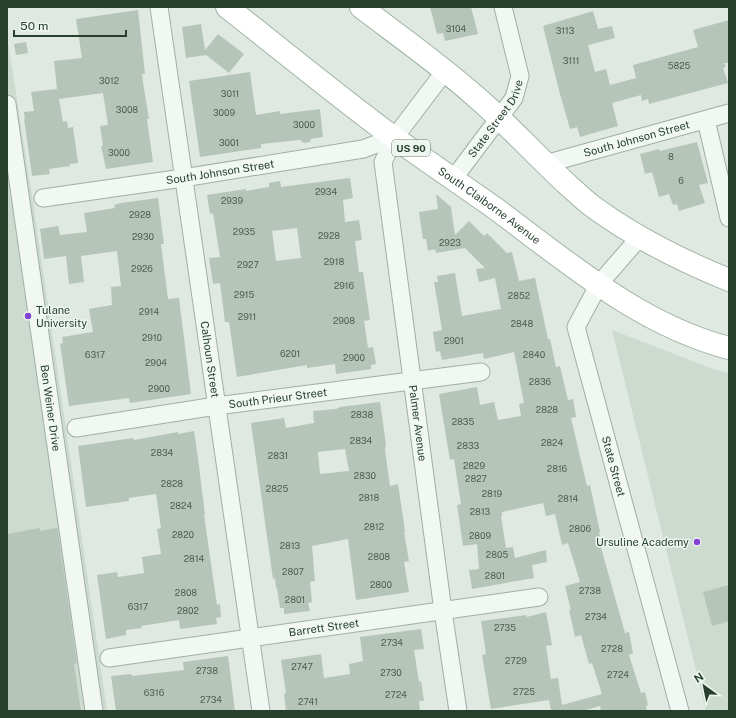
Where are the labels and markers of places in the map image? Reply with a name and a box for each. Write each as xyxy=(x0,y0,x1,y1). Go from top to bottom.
place label: Tulane University xyxy=(36,304,87,329)
marker: Tulane University xyxy=(23,311,33,321)
place label: Ursuline Academy xyxy=(596,536,689,548)
marker: Ursuline Academy xyxy=(692,537,702,547)

